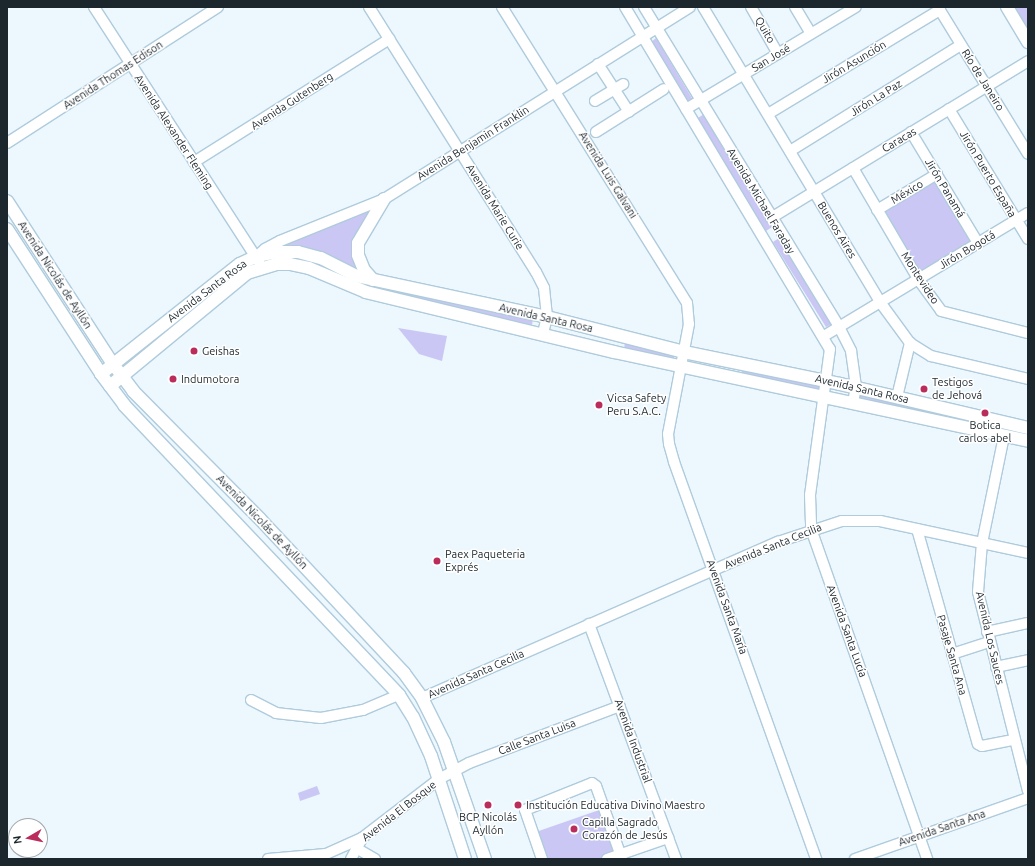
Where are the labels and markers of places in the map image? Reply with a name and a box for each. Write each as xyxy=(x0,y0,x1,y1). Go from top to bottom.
place label: Geishas xyxy=(202,344,240,358)
marker: Geishas xyxy=(189,346,199,356)
place label: Indumotora xyxy=(181,372,239,386)
marker: Indumotora xyxy=(168,374,178,384)
place label: Testigos de Jehová xyxy=(932,376,982,402)
marker: Testigos de Jehová xyxy=(919,384,929,394)
place label: Vicsa Safety Peru S.A.C. xyxy=(607,392,666,418)
marker: Vicsa Safety Peru S.A.C. xyxy=(594,400,604,410)
marker: Botica carlos abel xyxy=(980,408,990,418)
place label: Botica carlos abel xyxy=(959,419,1011,445)
place label: Paex Paqueteria Exprés xyxy=(445,548,525,574)
marker: Paex Paqueteria Exprés xyxy=(432,556,442,566)
place label: Institución Educativa Divino Maestro xyxy=(526,798,705,812)
marker: BCP Nicolás Ayllón xyxy=(483,800,493,810)
marker: Institución Educativa Divino Maestro xyxy=(513,800,523,810)
place label: BCP Nicolás Ayllón xyxy=(459,811,517,837)
place label: Capilla Sagrado Corazón de Jesús xyxy=(582,816,668,842)
marker: Capilla Sagrado Corazón de Jesús xyxy=(569,824,579,834)

